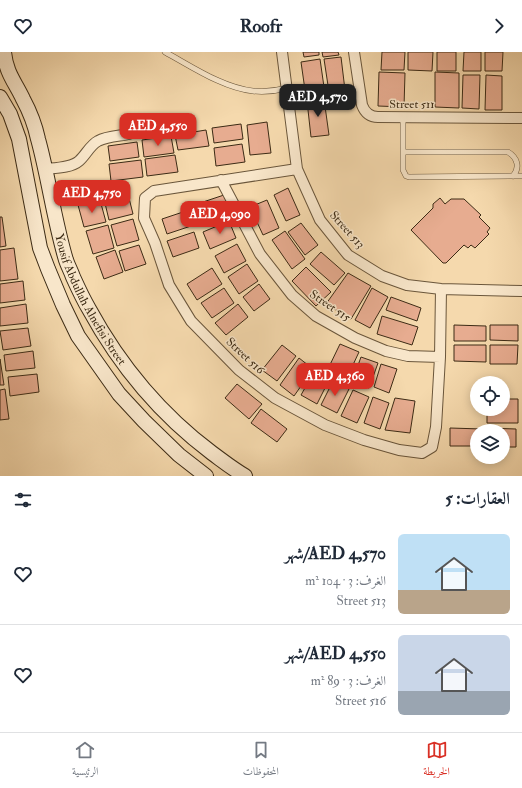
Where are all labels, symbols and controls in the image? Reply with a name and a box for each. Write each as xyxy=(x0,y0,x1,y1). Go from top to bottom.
icon: heart xyxy=(12,15,34,37)
text: Roofr xyxy=(240,15,282,38)
icon: forward xyxy=(488,15,510,37)
pin: AED 4,570 xyxy=(272,84,364,118)
text: AED 4,570 xyxy=(288,89,348,105)
street label: Street 511 xyxy=(389,97,435,112)
pin: AED 4,550 xyxy=(112,113,204,147)
text: AED 4,550 xyxy=(128,118,188,134)
pin: AED 4,750 xyxy=(46,180,138,214)
text: AED 4,750 xyxy=(62,185,122,201)
pin: AED 4,090 xyxy=(174,201,266,235)
text: AED 4,090 xyxy=(189,206,251,222)
street label: Street 513 xyxy=(326,208,368,252)
street label: Yousif Abdullah Alnefisi Street xyxy=(52,232,130,368)
street label: Street 515 xyxy=(307,287,354,326)
street label: Street 516 xyxy=(223,334,268,378)
pin: AED 4,360 xyxy=(289,363,381,397)
text: AED 4,360 xyxy=(305,368,365,384)
map controls xyxy=(470,376,510,464)
button: locate xyxy=(470,376,510,416)
button: layers xyxy=(470,424,510,464)
text: العقارات: 5 xyxy=(445,488,510,509)
icon: filters xyxy=(12,489,34,511)
text: AED 4,570/شهر xyxy=(284,543,386,564)
icon: home xyxy=(430,550,478,598)
icon: heart xyxy=(12,563,34,585)
text: الغرف: 3 · 104 m² xyxy=(305,573,386,589)
text: Street 513 xyxy=(337,593,386,609)
text: AED 4,550/شهر xyxy=(285,643,386,664)
icon: home xyxy=(430,651,478,699)
icon: heart xyxy=(12,664,34,686)
text: الغرف: 3 · 89 m² xyxy=(311,673,386,689)
text: Street 516 xyxy=(335,693,386,709)
tab: الرئيسية xyxy=(72,739,99,782)
tab: المحفوظات xyxy=(243,739,279,782)
tab: الخريطة xyxy=(423,739,450,782)

